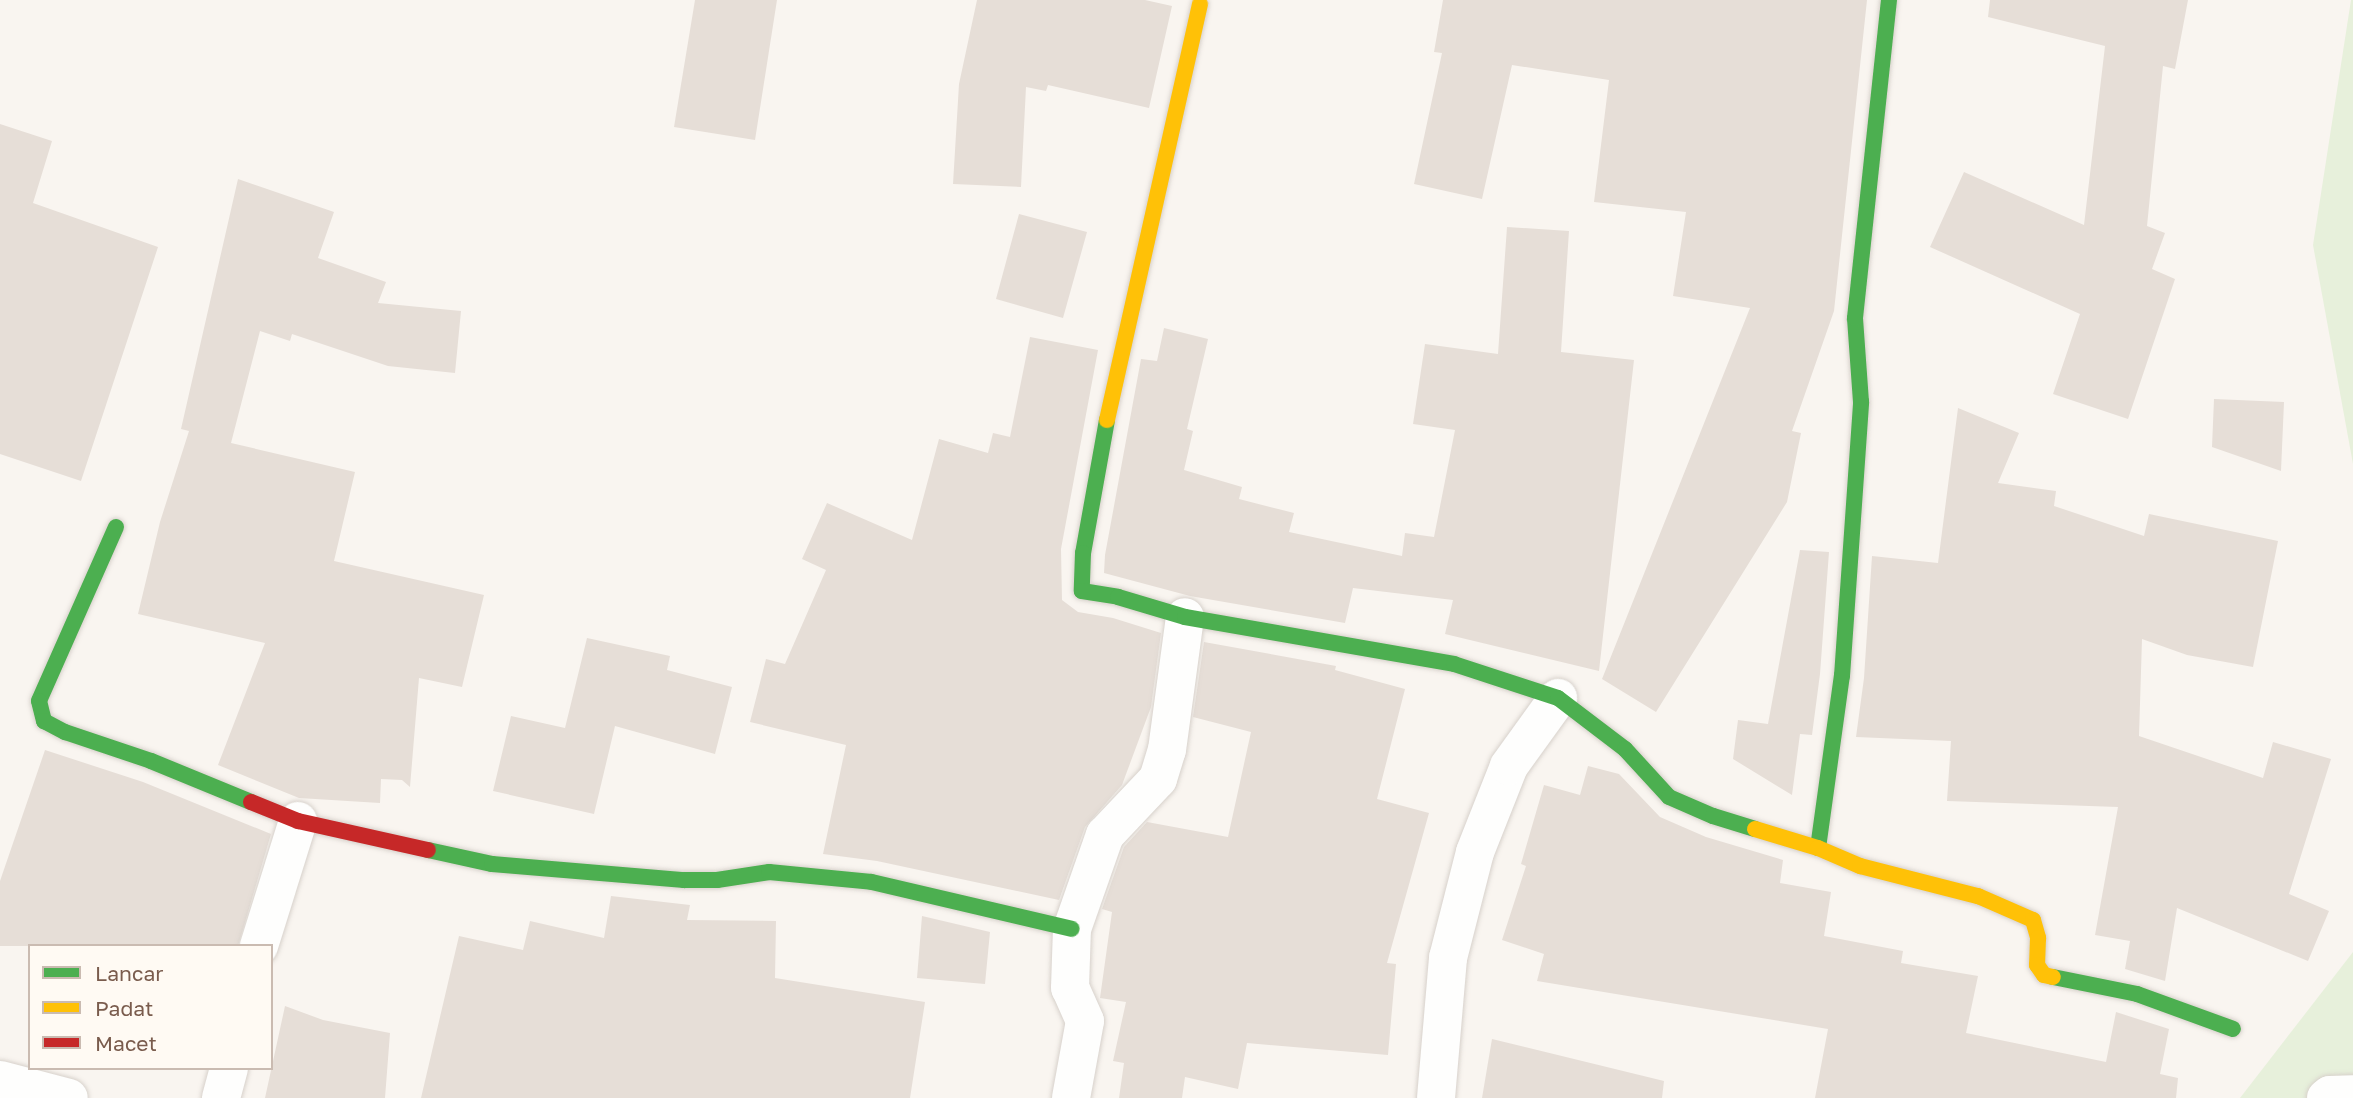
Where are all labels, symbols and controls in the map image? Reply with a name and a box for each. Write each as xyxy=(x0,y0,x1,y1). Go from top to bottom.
legend xyxy=(28,944,273,1070)
text: Lancar xyxy=(95,960,163,986)
text: Padat xyxy=(95,995,153,1021)
text: Macet xyxy=(95,1030,157,1056)

